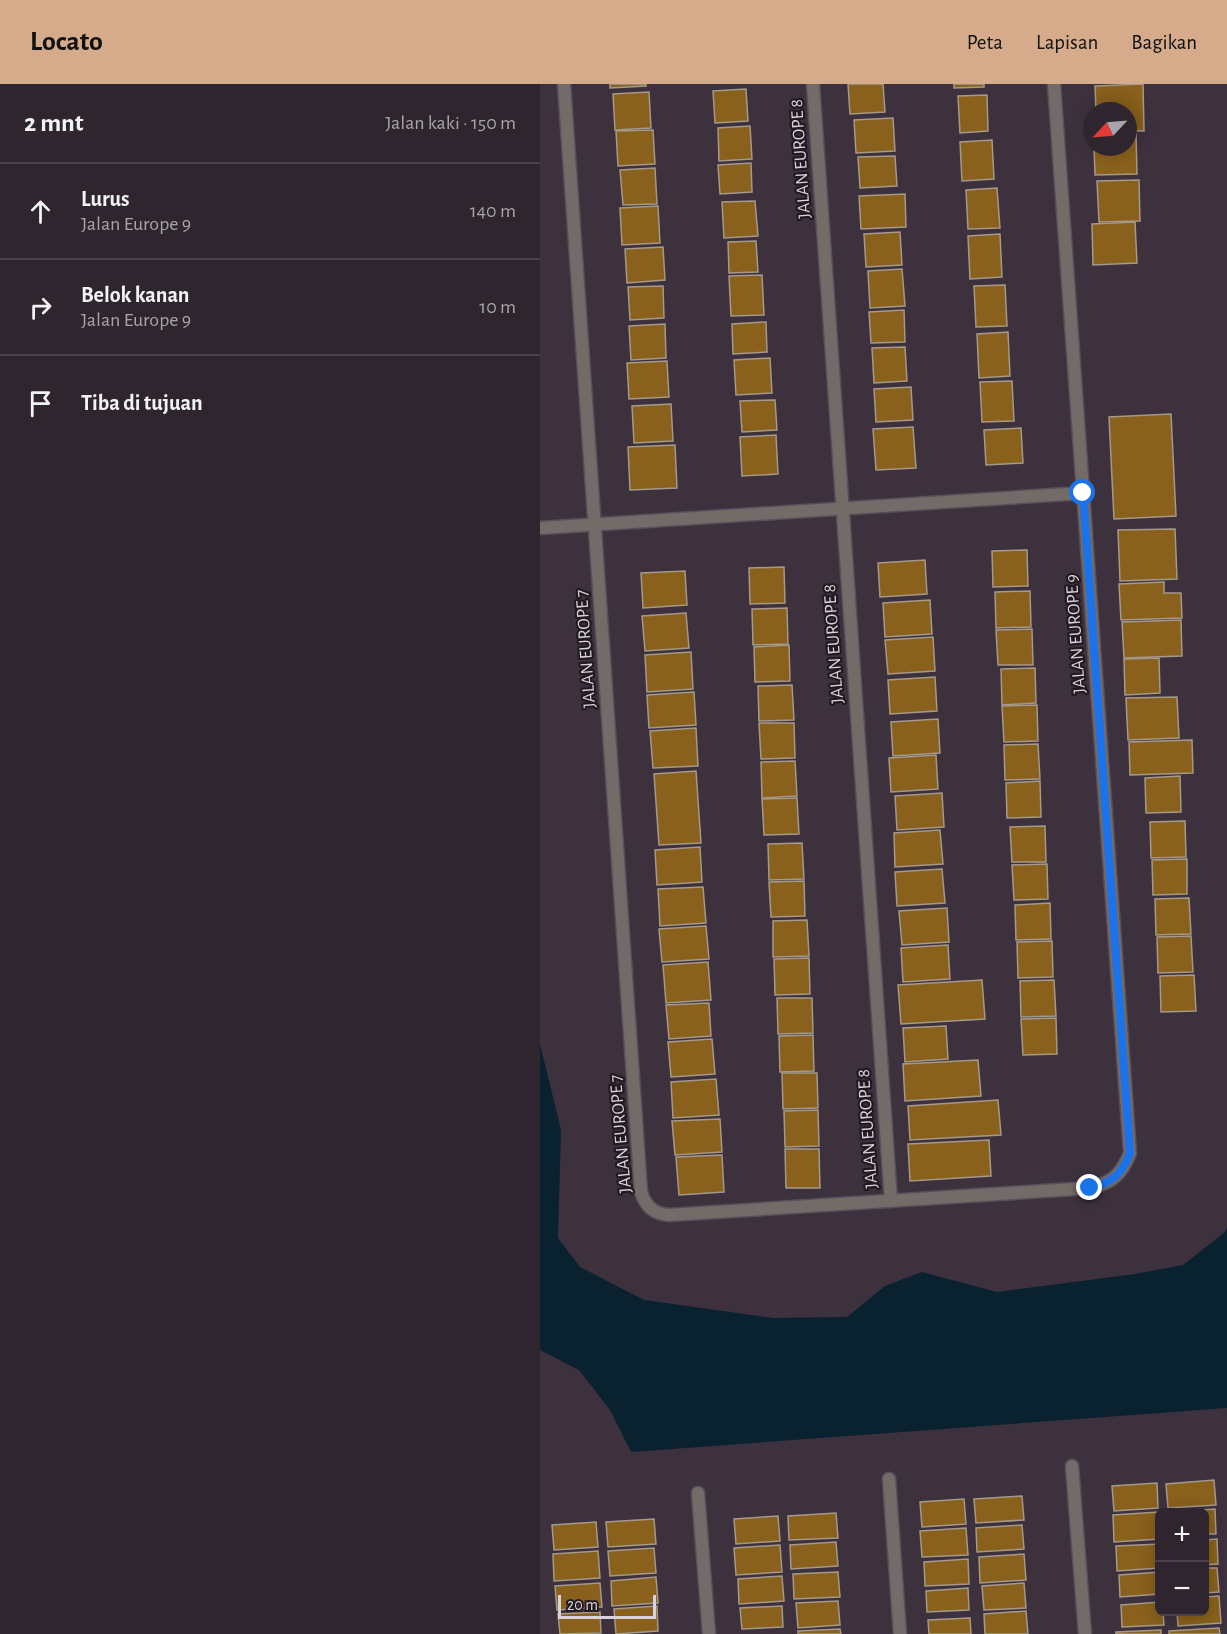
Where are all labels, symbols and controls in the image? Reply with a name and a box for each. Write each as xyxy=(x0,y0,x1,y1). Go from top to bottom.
text: Locato xyxy=(30,28,103,56)
text: Peta xyxy=(967,32,1003,53)
text: Lapisan xyxy=(1036,32,1098,53)
text: Bagikan xyxy=(1131,32,1197,53)
street label: JALAN EUROPE 8 xyxy=(788,99,814,219)
north arrow xyxy=(1083,102,1137,156)
text: 2 mnt xyxy=(24,110,84,136)
text: Jalan kaki · 150 m xyxy=(385,113,516,133)
text: Lurus xyxy=(81,188,130,210)
icon: ahead xyxy=(24,195,57,228)
text: 140 m xyxy=(470,201,516,221)
text: Jalan Europe 9 xyxy=(81,214,191,234)
text: Belok kanan xyxy=(81,284,189,306)
icon: right xyxy=(24,291,57,324)
text: 10 m xyxy=(479,297,516,317)
text: Jalan Europe 9 xyxy=(81,310,191,330)
icon: arrive xyxy=(24,387,57,420)
text: Tiba di tujuan xyxy=(81,392,203,414)
route start xyxy=(1069,479,1095,505)
street label: JALAN EUROPE 9 xyxy=(1063,574,1089,694)
street label: JALAN EUROPE 8 xyxy=(821,584,847,704)
street label: JALAN EUROPE 7 xyxy=(573,589,599,709)
street label: JALAN EUROPE 8 xyxy=(855,1069,881,1189)
street label: JALAN EUROPE 7 xyxy=(607,1074,635,1194)
route end xyxy=(1076,1174,1102,1200)
map controls xyxy=(1155,1508,1209,1616)
button: + xyxy=(1155,1508,1209,1562)
button: − xyxy=(1155,1562,1209,1616)
scale bar xyxy=(558,1592,656,1620)
text: 20 m xyxy=(567,1597,598,1613)

